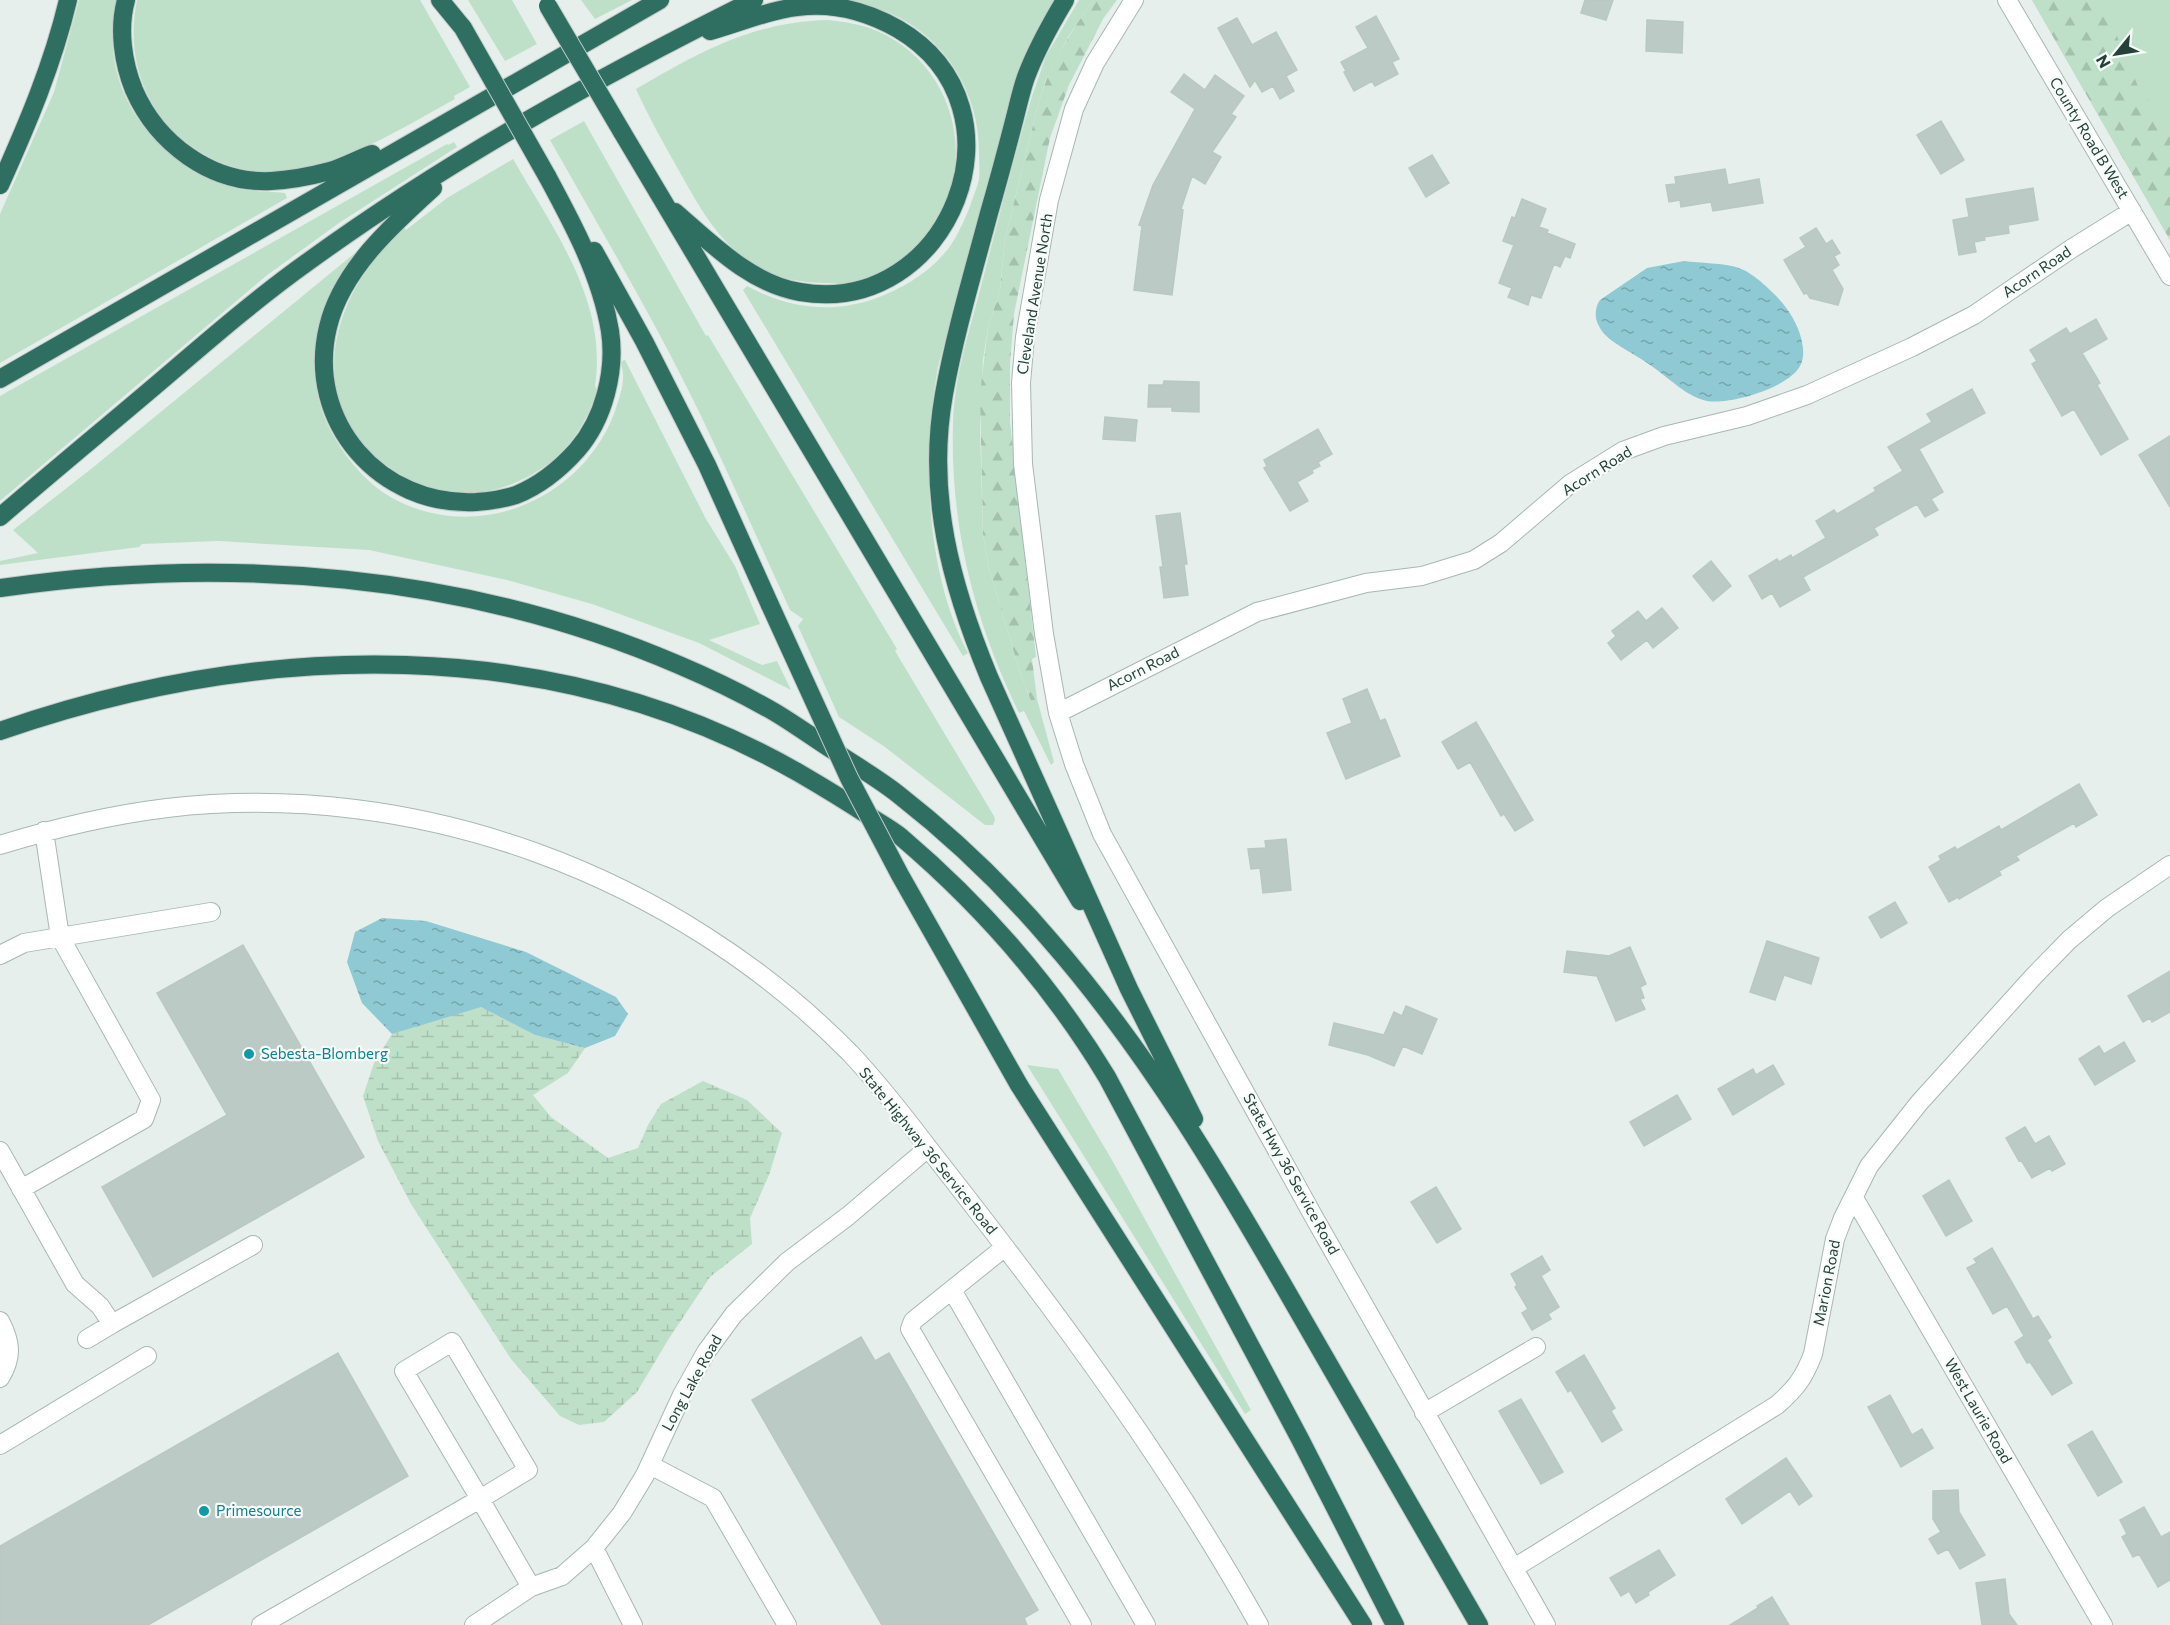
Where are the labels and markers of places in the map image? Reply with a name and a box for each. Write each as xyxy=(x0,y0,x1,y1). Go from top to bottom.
place label: Sebesta-Blomberg xyxy=(261,1044,388,1062)
marker: Sebesta-Blomberg xyxy=(242,1047,256,1061)
place label: Primesource xyxy=(216,1501,302,1519)
marker: Primesource xyxy=(197,1504,211,1518)

